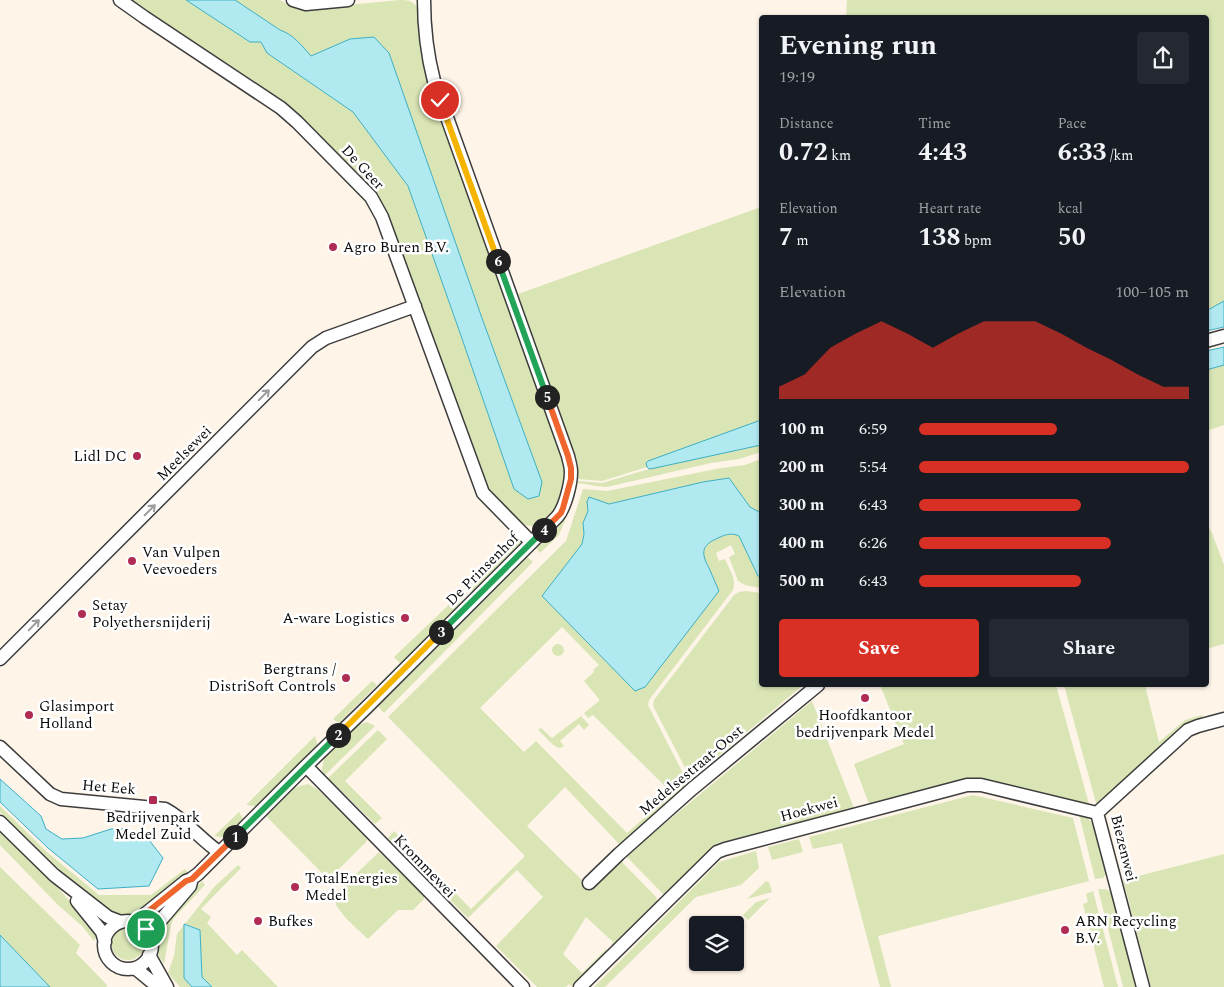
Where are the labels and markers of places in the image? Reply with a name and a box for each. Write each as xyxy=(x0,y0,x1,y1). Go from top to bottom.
pin xyxy=(419,79,461,121)
place label: Agro Buren B.V. xyxy=(343,236,449,259)
marker: Agro Buren B.V. xyxy=(327,241,339,253)
pin: 6 xyxy=(486,248,510,274)
pin: 5 xyxy=(534,384,560,410)
place label: Lidl DC xyxy=(74,445,127,468)
marker: Lidl DC xyxy=(131,450,143,462)
pin: 4 xyxy=(532,518,556,542)
place label: Van Vulpen Veevoeders xyxy=(142,541,221,581)
marker: Van Vulpen Veevoeders xyxy=(126,555,138,567)
place label: Setay Polyethersnijderij xyxy=(92,594,211,634)
place label: A-ware Logistics xyxy=(283,607,395,630)
marker: Setay Polyethersnijderij xyxy=(76,608,88,620)
marker: A-ware Logistics xyxy=(399,612,411,624)
pin: 3 xyxy=(428,620,454,644)
place label: Bergtrans / DistriSoft Controls xyxy=(209,658,336,698)
marker: Bergtrans / DistriSoft Controls xyxy=(340,672,352,684)
marker: Hoofdkantoor bedrijvenpark Medel xyxy=(859,692,871,704)
place label: Glasimport Holland xyxy=(39,695,114,735)
place label: Hoofdkantoor bedrijvenpark Medel xyxy=(796,704,934,744)
marker: Glasimport Holland xyxy=(23,709,35,721)
pin: 2 xyxy=(326,722,350,748)
marker: Bedrijvenpark Medel Zuid xyxy=(147,794,159,806)
place label: Bedrijvenpark Medel Zuid xyxy=(106,806,200,846)
pin: 1 xyxy=(222,824,248,850)
place label: TotalEnergies Medel xyxy=(305,867,398,907)
marker: TotalEnergies Medel xyxy=(289,881,301,893)
pin xyxy=(125,908,167,950)
place label: Bufkes xyxy=(268,910,313,933)
place label: ARN Recycling B.V. xyxy=(1075,910,1177,950)
marker: Bufkes xyxy=(252,915,264,927)
marker: ARN Recycling B.V. xyxy=(1059,924,1071,936)

